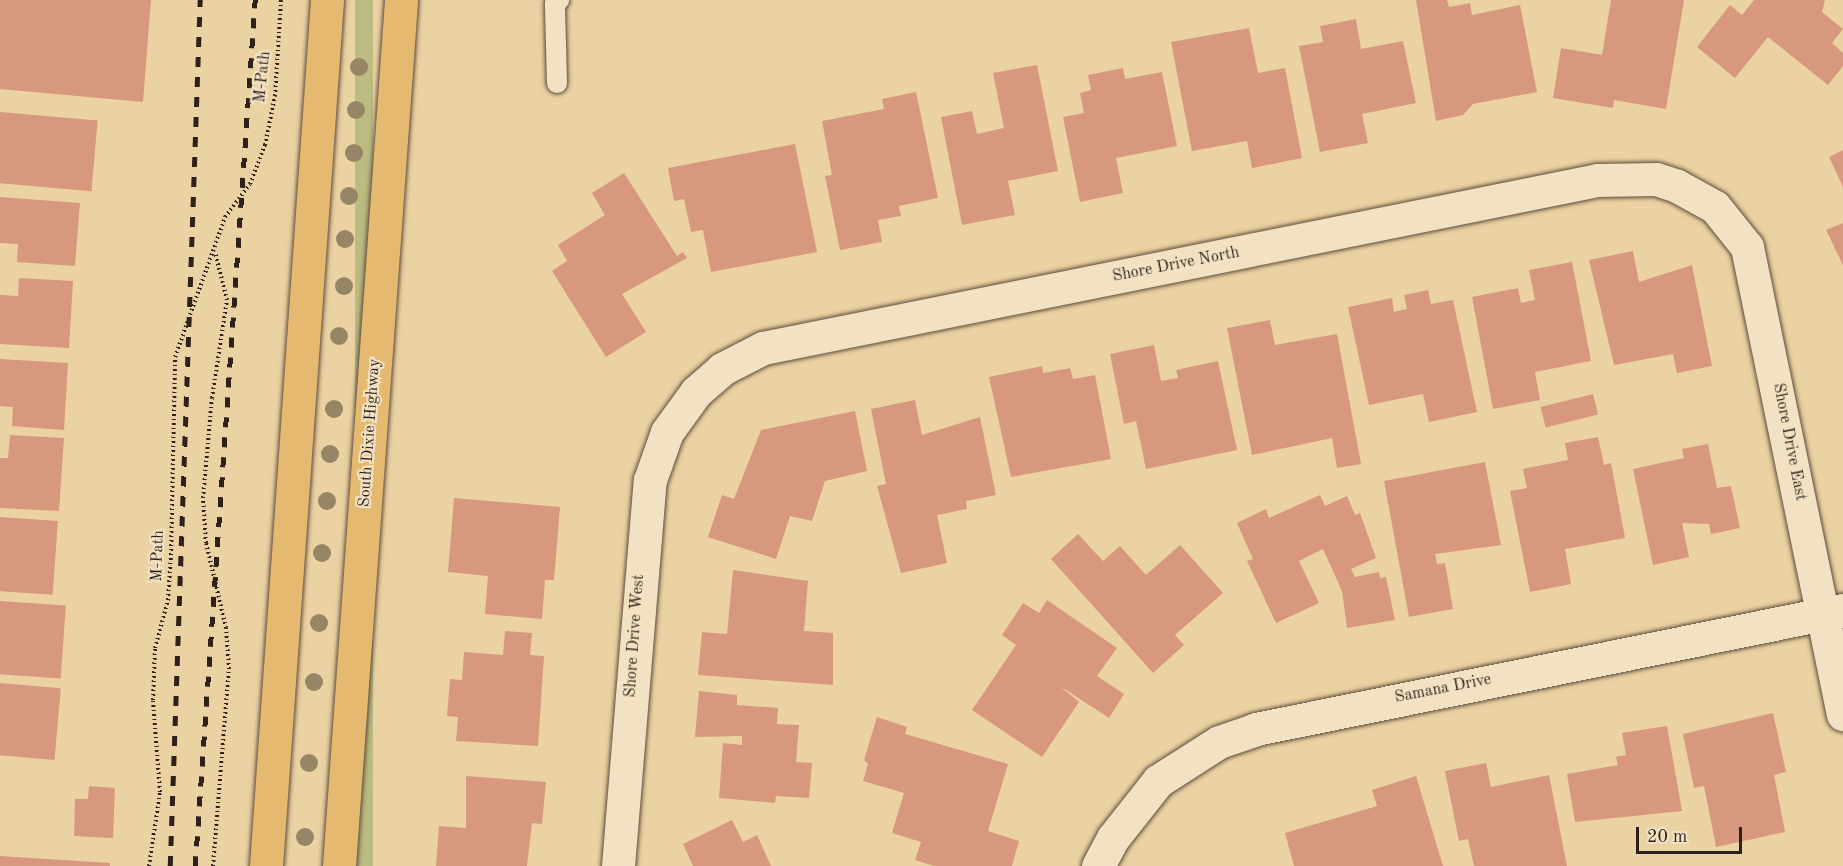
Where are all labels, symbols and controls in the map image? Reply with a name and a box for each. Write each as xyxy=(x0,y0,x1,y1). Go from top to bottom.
street label: M-Path xyxy=(251,50,275,104)
street label: Shore Drive North xyxy=(1111,243,1241,287)
street label: South Dixie Highway xyxy=(355,358,385,508)
street label: Shore Drive East xyxy=(1768,382,1810,502)
street label: M-Path xyxy=(148,530,168,582)
street label: Shore Drive West xyxy=(621,574,649,698)
street label: Samana Drive xyxy=(1393,670,1493,708)
scale bar xyxy=(1639,815,1746,853)
text: 20 m xyxy=(1647,828,1687,846)

